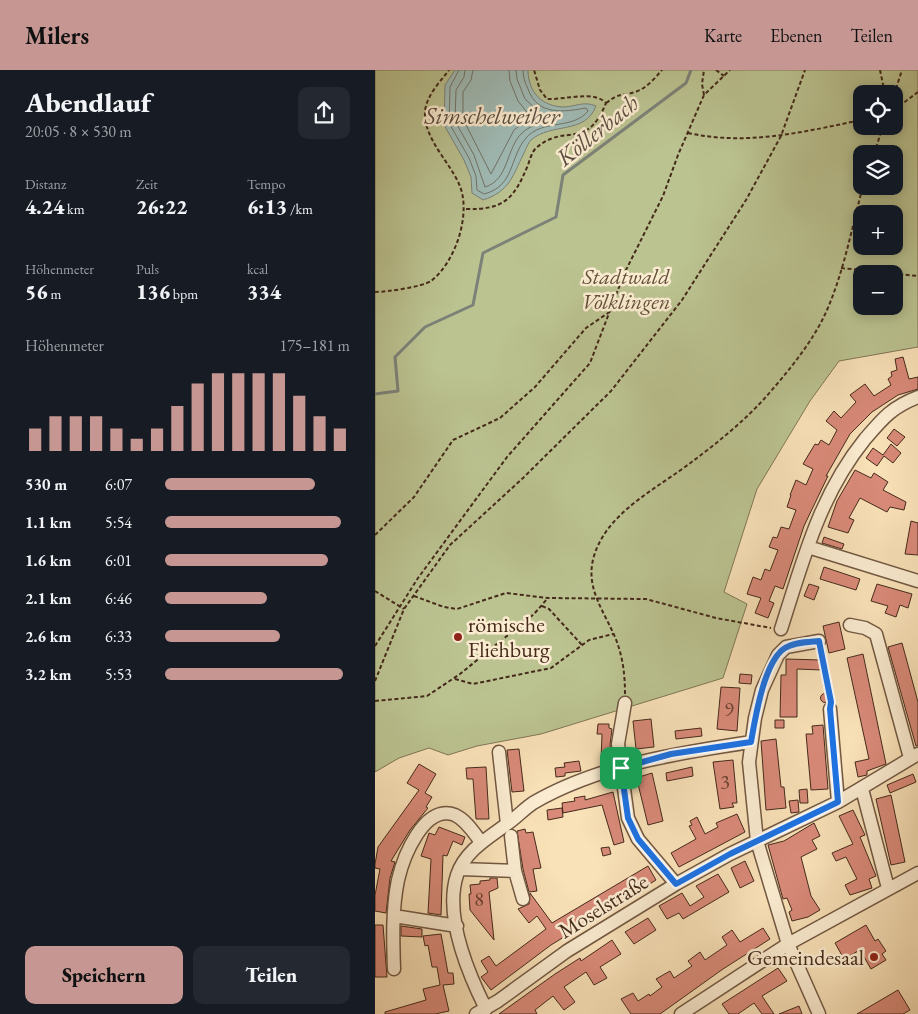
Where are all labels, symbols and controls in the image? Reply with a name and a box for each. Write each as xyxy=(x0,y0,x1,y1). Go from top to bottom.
text: Milers xyxy=(25,20,89,51)
text: Karte xyxy=(704,24,742,47)
text: Ebenen xyxy=(770,24,823,47)
text: Teilen xyxy=(851,24,893,47)
text: Abendlauf xyxy=(25,84,151,120)
map controls xyxy=(853,85,903,315)
button: locate xyxy=(853,85,903,135)
button: share xyxy=(298,87,350,139)
water label: Köllerbach xyxy=(549,87,645,173)
water label: Simschelweiher xyxy=(423,100,562,131)
text: 20:05 · 8 × 530 m xyxy=(25,121,132,142)
button: layers xyxy=(853,145,903,195)
text: Distanz xyxy=(25,175,66,193)
text: Zeit xyxy=(136,175,158,193)
text: Tempo xyxy=(247,175,285,193)
text: 4.24 xyxy=(25,193,64,220)
text: 26:22 xyxy=(136,193,187,220)
text: 6:13 xyxy=(247,193,287,220)
text: km xyxy=(64,200,85,218)
text: /km xyxy=(287,200,313,218)
button: + xyxy=(853,205,903,255)
text: Höhenmeter xyxy=(25,260,94,278)
text: Puls xyxy=(136,260,159,278)
text: kcal xyxy=(247,260,268,278)
park label: Stadtwald Völklingen xyxy=(582,262,670,316)
button: − xyxy=(853,265,903,315)
text: 56 xyxy=(25,278,48,305)
text: 136 xyxy=(136,278,170,305)
text: 334 xyxy=(247,278,281,305)
text: m xyxy=(48,285,61,303)
text: bpm xyxy=(170,285,198,303)
text: Höhenmeter xyxy=(25,335,104,356)
text: 175–181 m xyxy=(279,335,350,356)
text: 530 m xyxy=(25,474,67,495)
text: 6:07 xyxy=(105,474,132,495)
text: 1.1 km xyxy=(25,512,71,533)
text: 5:54 xyxy=(105,512,132,533)
text: 1.6 km xyxy=(25,550,71,571)
text: 6:01 xyxy=(105,550,132,571)
text: 2.1 km xyxy=(25,588,71,609)
text: 6:46 xyxy=(105,588,132,609)
place label: römische Fliehburg xyxy=(468,610,550,664)
text: 2.6 km xyxy=(25,626,71,647)
text: 6:33 xyxy=(105,626,132,647)
marker: römische Fliehburg xyxy=(452,631,464,643)
text: 3.2 km xyxy=(25,664,71,685)
text: 5:53 xyxy=(105,664,132,685)
house number: 9 xyxy=(724,696,734,722)
pin xyxy=(600,747,642,789)
icon: arrive xyxy=(607,754,635,782)
house number: 3 xyxy=(720,769,730,795)
street label: Moselstraße xyxy=(552,867,654,945)
house number: 8 xyxy=(474,886,484,912)
place label: Gemeindesaal xyxy=(747,943,864,972)
button: Speichern xyxy=(25,946,183,1004)
button: Teilen xyxy=(193,946,350,1004)
marker: Gemeindesaal xyxy=(868,951,880,963)

